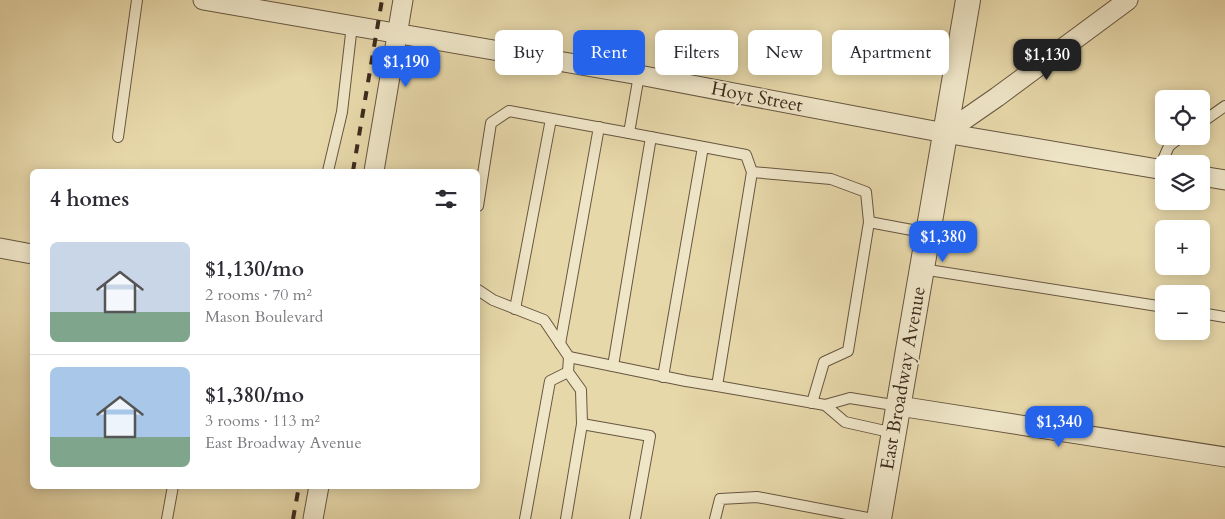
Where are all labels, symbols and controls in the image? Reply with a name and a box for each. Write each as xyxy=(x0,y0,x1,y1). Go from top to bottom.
chip: Buy xyxy=(495,30,563,75)
chip: Rent xyxy=(573,30,645,75)
chip: Filters xyxy=(655,30,738,75)
chip: New xyxy=(748,30,822,75)
chip: Apartment xyxy=(832,30,949,75)
pin: $1,130 xyxy=(1006,38,1088,81)
text: $1,130 xyxy=(1024,44,1070,66)
pin: $1,190 xyxy=(365,46,447,88)
text: $1,190 xyxy=(383,51,429,73)
street label: Hoyt Street xyxy=(709,75,805,119)
map controls xyxy=(1155,90,1210,340)
button: locate xyxy=(1155,90,1210,145)
button: layers xyxy=(1155,155,1210,210)
text: 4 homes xyxy=(50,185,129,214)
icon: filters xyxy=(432,185,460,213)
pin: $1,380 xyxy=(902,220,984,263)
button: + xyxy=(1155,220,1210,275)
text: $1,380 xyxy=(920,226,966,248)
text: $1,130/mo xyxy=(205,255,304,284)
icon: home xyxy=(90,262,150,322)
text: 2 rooms · 70 m² xyxy=(205,284,312,306)
street label: East Broadway Avenue xyxy=(874,284,932,472)
button: − xyxy=(1155,285,1210,340)
text: Mason Boulevard xyxy=(205,306,323,328)
text: $1,380/mo xyxy=(205,381,304,410)
icon: home xyxy=(90,387,150,447)
pin: $1,340 xyxy=(1018,406,1100,448)
text: 3 rooms · 113 m² xyxy=(205,410,320,432)
text: $1,340 xyxy=(1036,411,1082,433)
text: East Broadway Avenue xyxy=(205,432,362,454)

